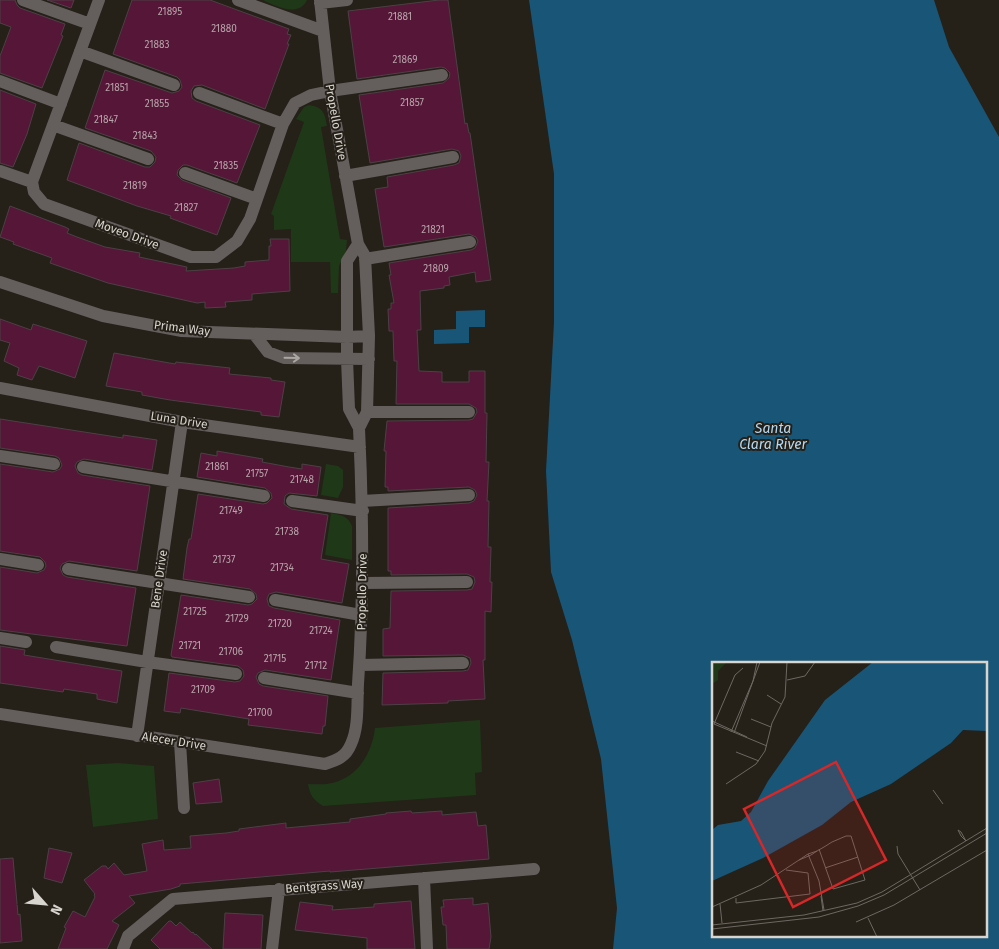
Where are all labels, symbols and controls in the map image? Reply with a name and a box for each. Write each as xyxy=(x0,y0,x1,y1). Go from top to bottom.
house number: 21895 xyxy=(158,6,182,18)
house number: 21881 xyxy=(388,11,412,23)
house number: 21880 xyxy=(211,23,237,35)
house number: 21883 xyxy=(144,39,170,51)
house number: 21869 xyxy=(393,54,417,66)
house number: 21851 xyxy=(105,82,129,94)
street label: Propello Drive xyxy=(322,83,350,161)
house number: 21857 xyxy=(400,97,424,109)
house number: 21855 xyxy=(145,98,169,110)
house number: 21847 xyxy=(94,114,119,126)
house number: 21843 xyxy=(133,130,157,142)
house number: 21835 xyxy=(214,160,238,172)
house number: 21819 xyxy=(123,180,147,192)
house number: 21827 xyxy=(174,202,198,214)
street label: Moveo Drive xyxy=(93,216,161,252)
house number: 21821 xyxy=(421,224,445,236)
house number: 21809 xyxy=(423,263,449,275)
street label: Prima Way xyxy=(153,318,211,338)
one-way arrow xyxy=(284,354,300,363)
street label: Luna Drive xyxy=(149,409,209,431)
water label: Santa Clara River xyxy=(739,420,807,453)
house number: 21861 xyxy=(205,461,229,473)
house number: 21757 xyxy=(246,468,269,480)
house number: 21748 xyxy=(290,474,314,486)
house number: 21749 xyxy=(219,505,243,517)
house number: 21738 xyxy=(275,526,299,538)
street label: Bene Drive xyxy=(148,549,170,609)
street label: Propello Drive xyxy=(354,553,370,631)
house number: 21737 xyxy=(213,554,236,566)
house number: 21734 xyxy=(270,562,294,574)
house number: 21725 xyxy=(183,606,207,618)
house number: 21729 xyxy=(225,613,249,625)
house number: 21720 xyxy=(268,618,292,630)
house number: 21724 xyxy=(309,625,333,637)
house number: 21721 xyxy=(179,640,201,652)
house number: 21706 xyxy=(219,646,243,658)
house number: 21715 xyxy=(264,653,286,665)
house number: 21712 xyxy=(305,660,327,672)
inset map xyxy=(712,662,986,936)
house number: 21709 xyxy=(191,684,215,696)
house number: 21700 xyxy=(248,707,273,719)
street label: Alecer Drive xyxy=(141,729,207,753)
street label: Bentgrass Way xyxy=(285,876,363,896)
north arrow xyxy=(20,879,70,929)
text: N xyxy=(46,902,66,918)

